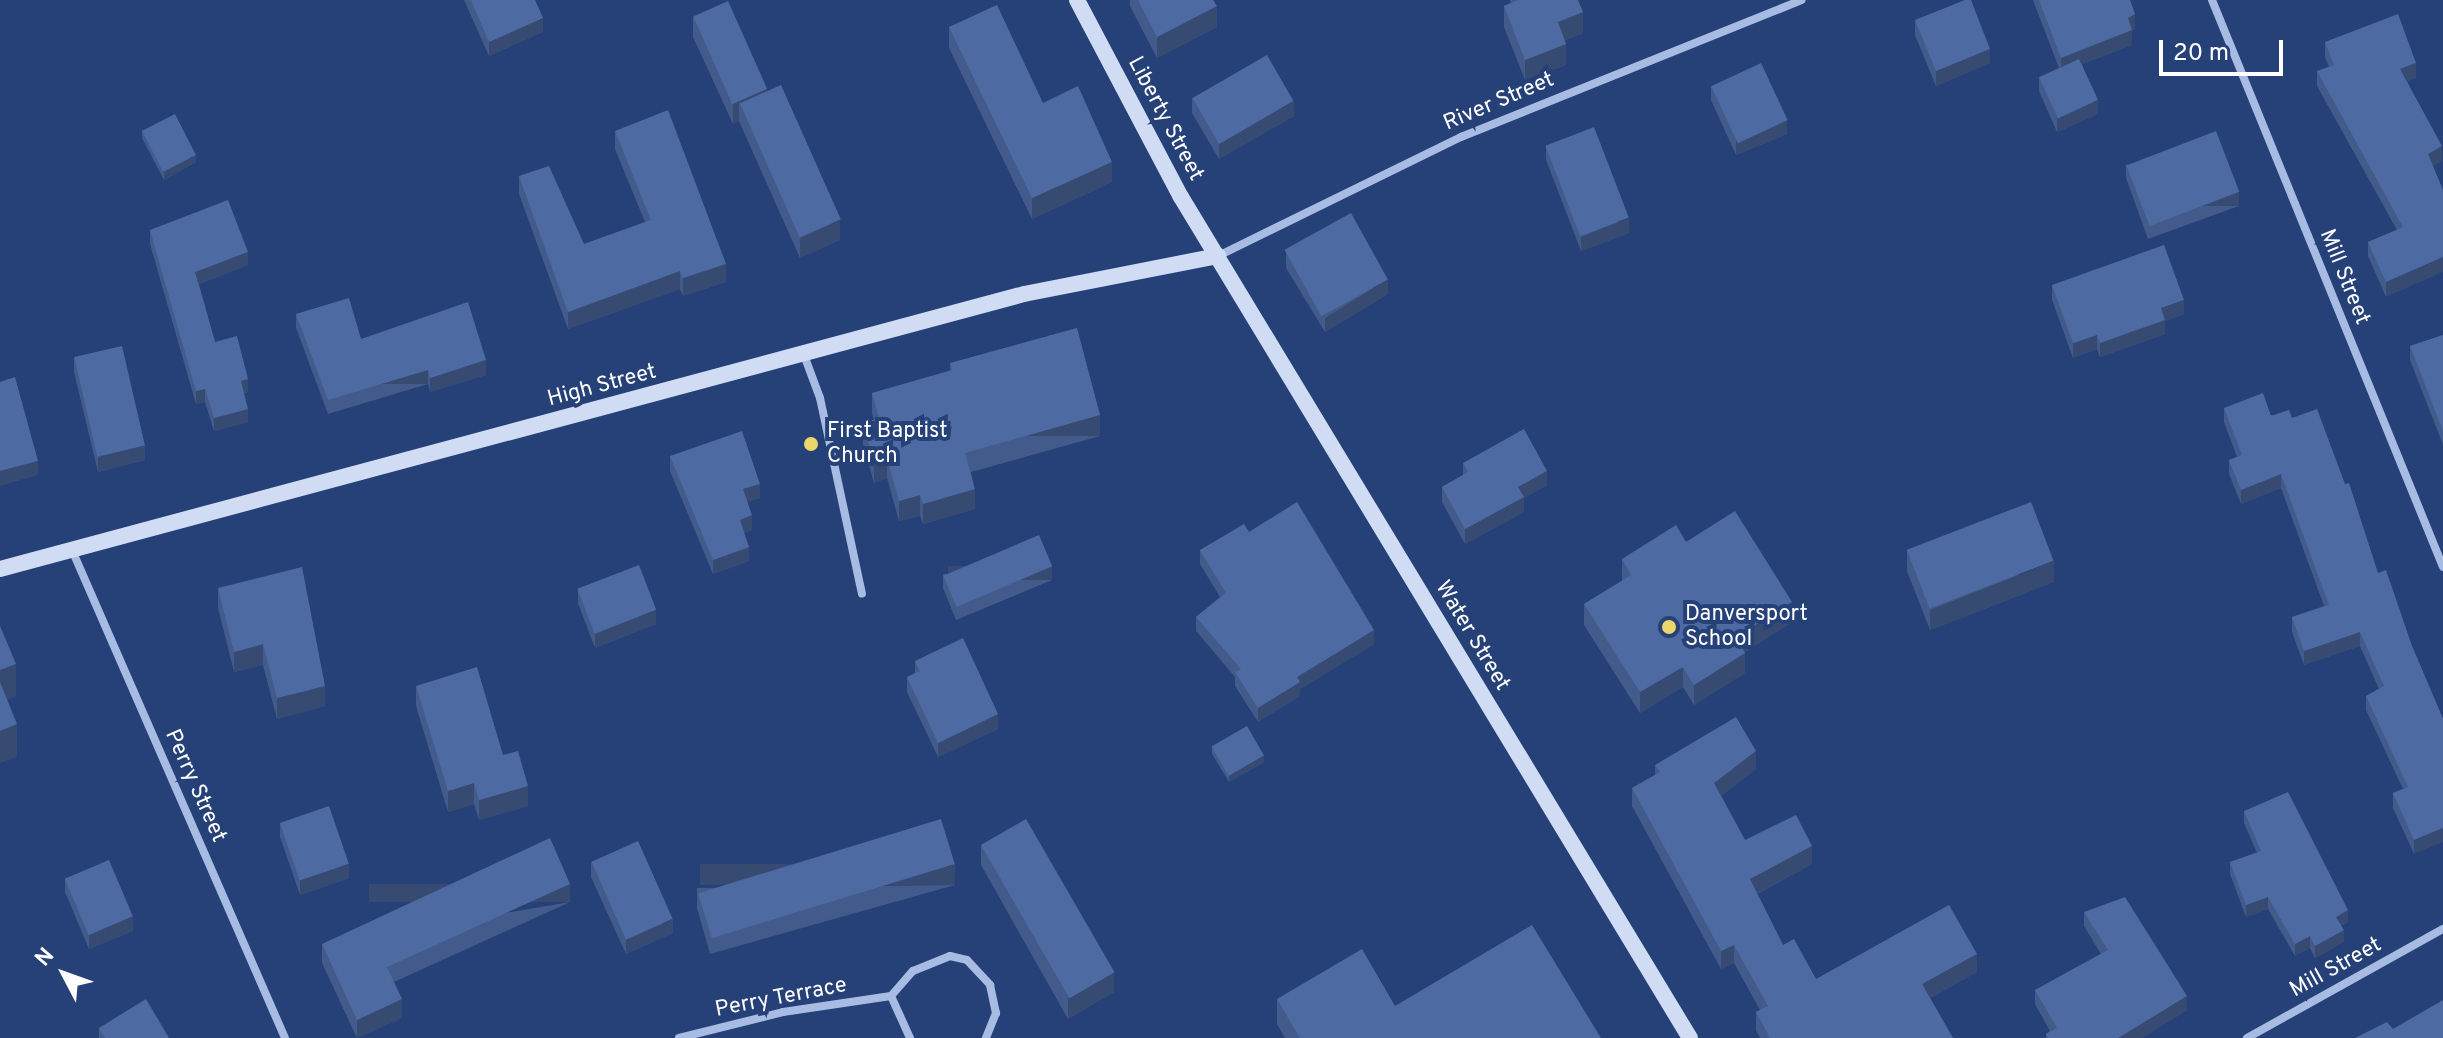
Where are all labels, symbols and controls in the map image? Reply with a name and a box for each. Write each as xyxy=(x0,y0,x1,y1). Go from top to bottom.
scale bar xyxy=(2163,24,2287,74)
text: 20 m xyxy=(2173,39,2229,69)
street label: Liberty Street xyxy=(1121,52,1209,186)
street label: River Street xyxy=(1440,67,1558,137)
street label: Mill Street xyxy=(2313,225,2375,329)
street label: High Street xyxy=(545,359,659,413)
place label: First Baptist Church xyxy=(827,418,947,470)
marker: First Baptist Church xyxy=(802,435,820,453)
street label: Water Street xyxy=(1429,576,1515,696)
place label: Danversport School xyxy=(1685,601,1808,652)
marker: Danversport School xyxy=(1660,618,1678,636)
street label: Perry Street xyxy=(158,726,232,846)
street label: Mill Street xyxy=(2286,932,2386,1004)
north arrow xyxy=(24,934,104,1014)
text: N xyxy=(30,943,61,973)
street label: Perry Terrace xyxy=(713,972,849,1024)

